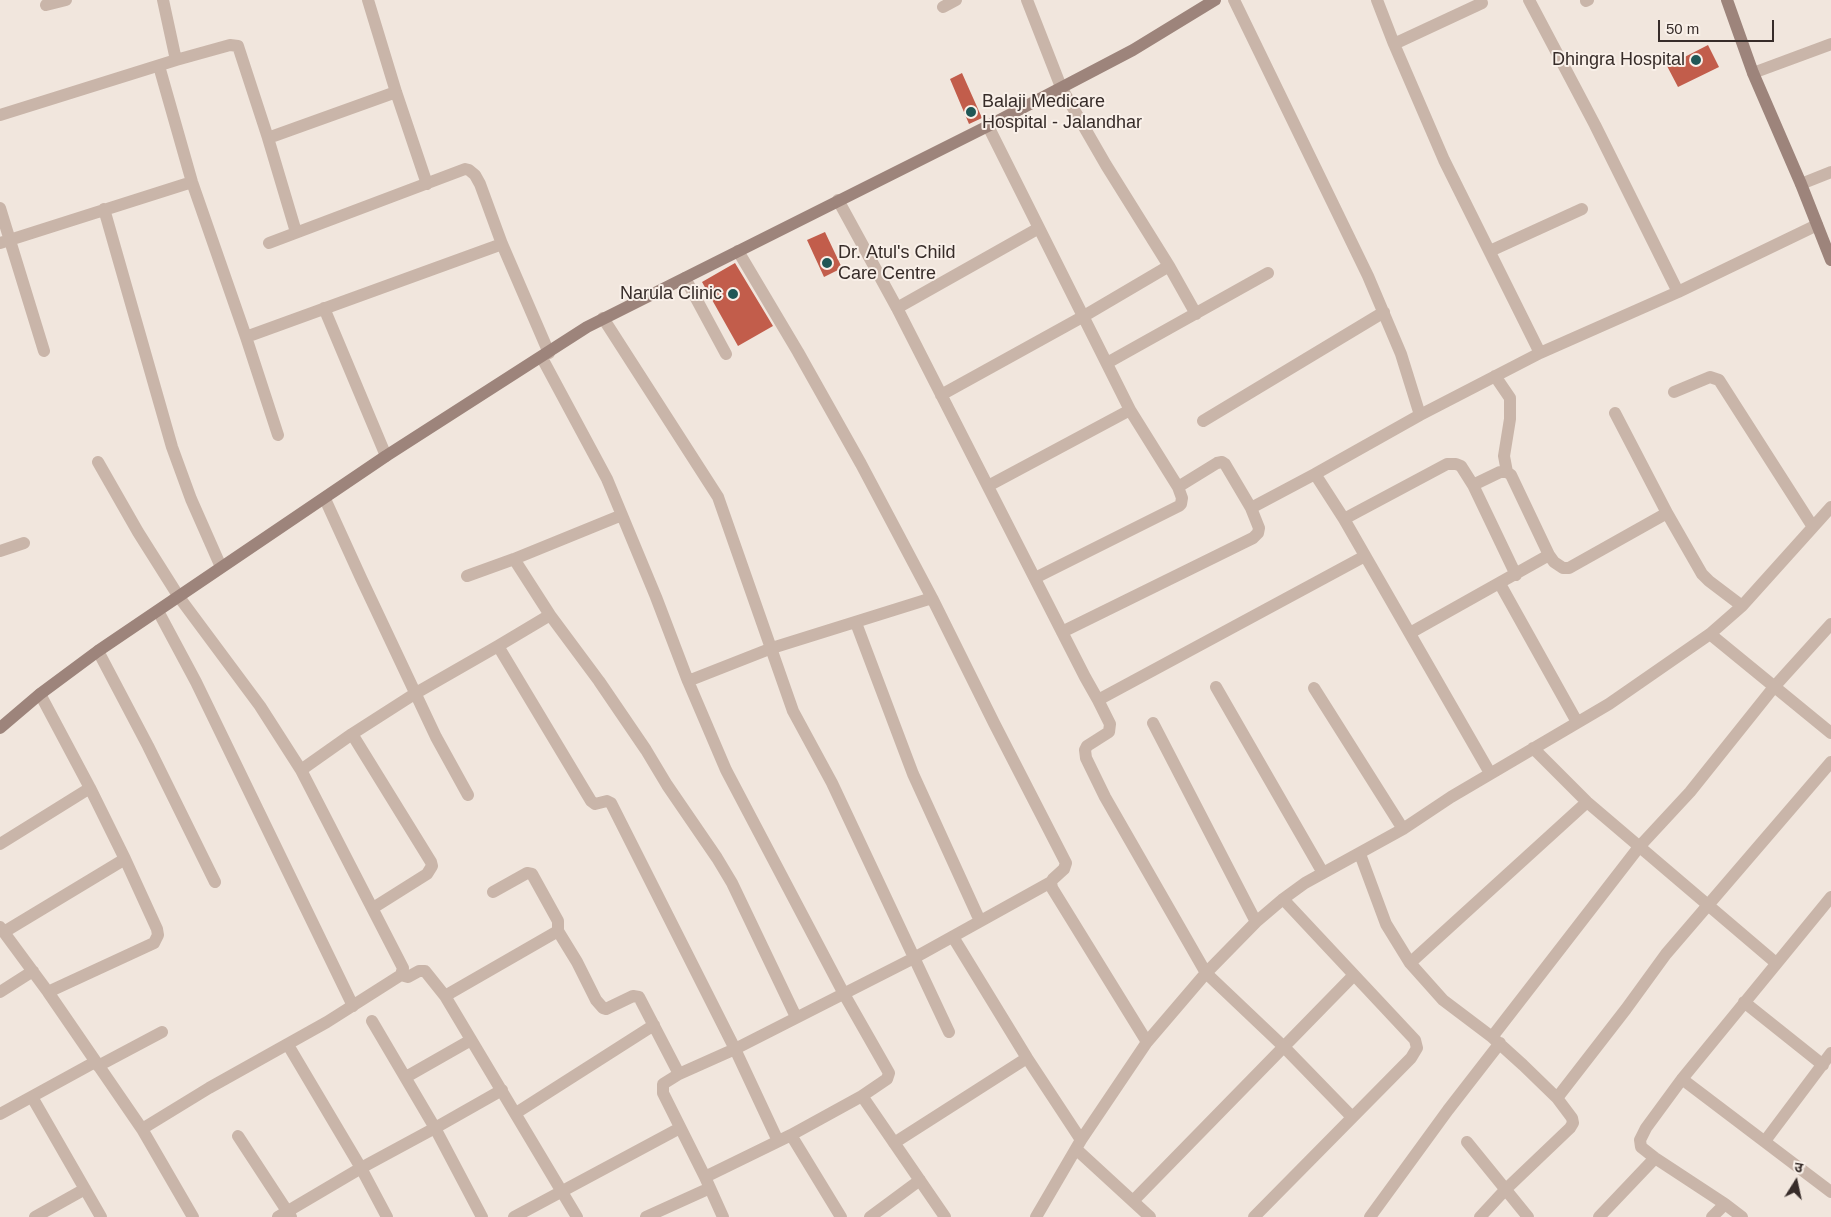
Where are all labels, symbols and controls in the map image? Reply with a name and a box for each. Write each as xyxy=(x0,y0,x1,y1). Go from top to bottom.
scale bar xyxy=(1661,10,1777,42)
text: 50 m xyxy=(1666,20,1699,37)
place label: Dhingra Hospital xyxy=(1552,49,1685,71)
marker: Dhingra Hospital xyxy=(1689,53,1703,67)
place label: Balaji Medicare Hospital - Jalandhar xyxy=(982,91,1142,134)
marker: Balaji Medicare Hospital - Jalandhar xyxy=(964,105,978,119)
place label: Dr. Atul's Child Care Centre xyxy=(838,242,955,284)
marker: Dr. Atul's Child Care Centre xyxy=(820,256,834,270)
place label: Narula Clinic xyxy=(620,283,722,305)
marker: Narula Clinic xyxy=(726,287,740,301)
north arrow xyxy=(1771,1157,1821,1207)
text: उ xyxy=(1793,1159,1804,1176)

